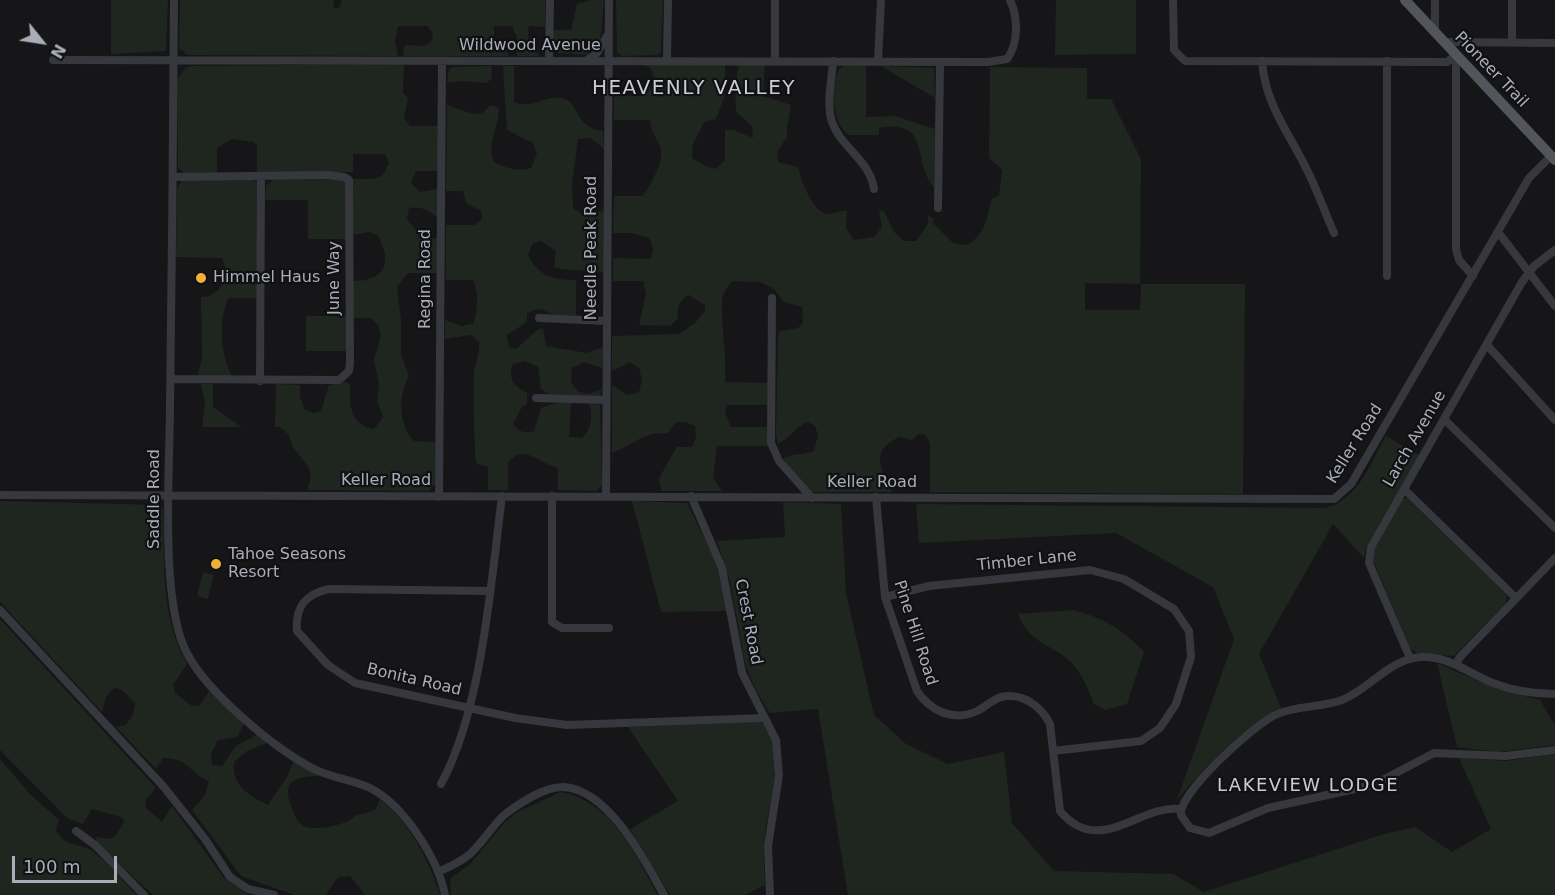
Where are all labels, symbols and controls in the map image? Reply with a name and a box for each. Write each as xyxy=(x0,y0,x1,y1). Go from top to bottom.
north arrow xyxy=(12,12,72,72)
street label: Pioneer Trail xyxy=(1450,28,1532,112)
street label: Wildwood Avenue xyxy=(459,36,601,56)
text: N xyxy=(46,41,70,62)
district label: HEAVENLY VALLEY xyxy=(592,77,796,101)
street label: Needle Peak Road xyxy=(582,176,602,320)
street label: Regina Road xyxy=(416,229,436,329)
street label: June Way xyxy=(325,241,345,315)
place label: Himmel Haus xyxy=(213,268,320,288)
marker: Himmel Haus xyxy=(194,271,208,285)
street label: Larch Avenue xyxy=(1380,387,1450,491)
street label: Keller Road xyxy=(1323,401,1387,487)
street label: Saddle Road xyxy=(145,449,165,549)
street label: Keller Road xyxy=(341,471,431,491)
street label: Keller Road xyxy=(827,473,917,493)
place label: Tahoe Seasons Resort xyxy=(228,545,346,583)
street label: Timber Lane xyxy=(976,546,1078,576)
marker: Tahoe Seasons Resort xyxy=(209,557,223,571)
street label: Crest Road xyxy=(730,577,766,667)
street label: Pine Hill Road xyxy=(889,578,941,688)
street label: Bonita Road xyxy=(365,660,463,700)
district label: LAKEVIEW LODGE xyxy=(1217,775,1399,797)
scale bar xyxy=(15,844,120,882)
text: 100 m xyxy=(23,856,81,877)

